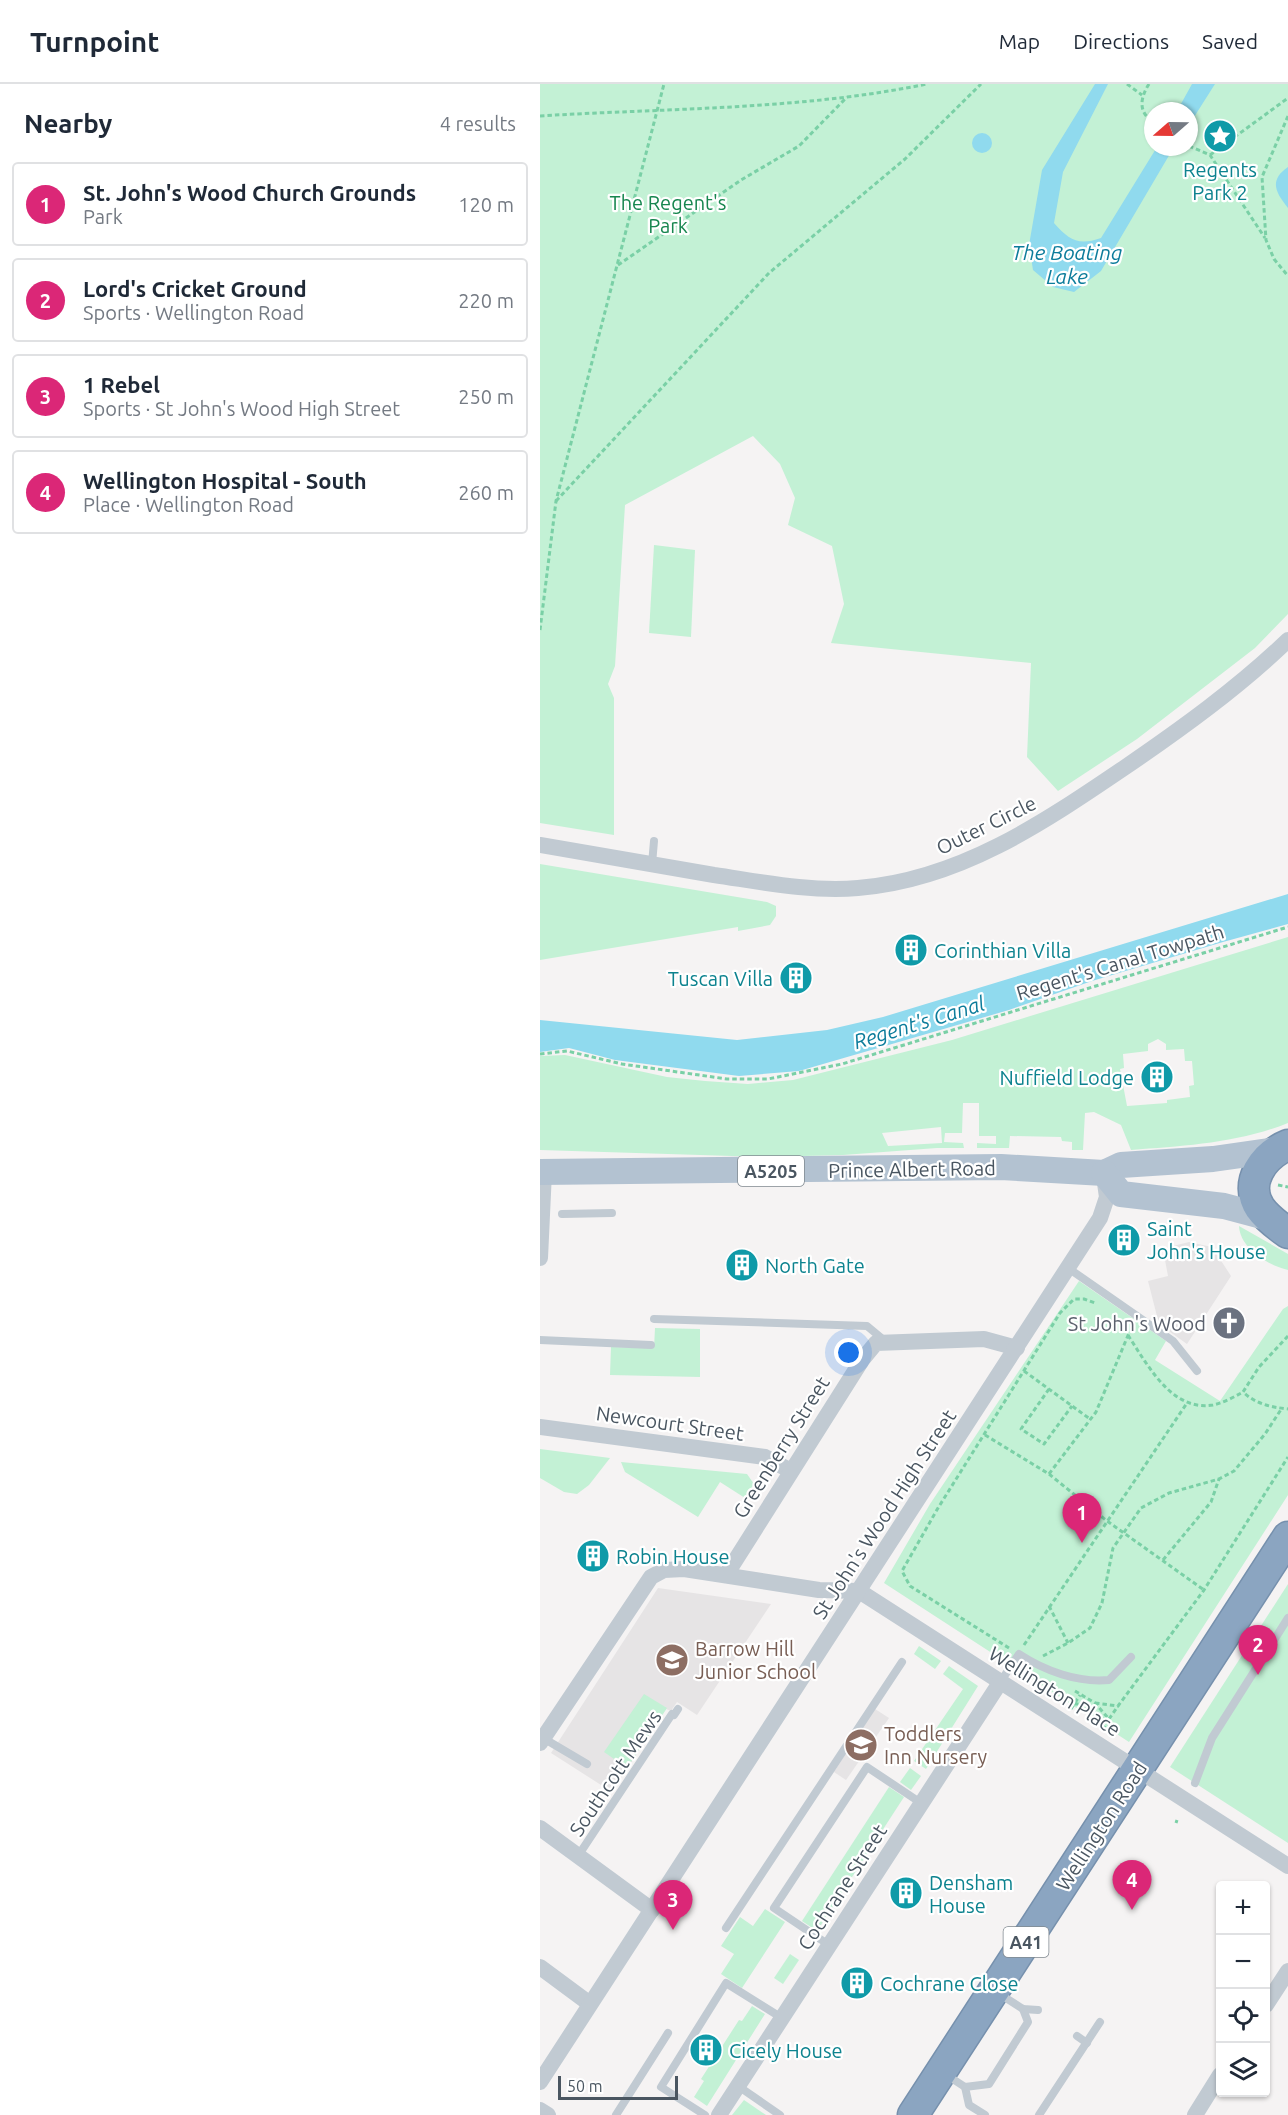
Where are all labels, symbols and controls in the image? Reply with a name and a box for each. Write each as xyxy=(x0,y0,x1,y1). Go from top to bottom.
text: Turnpoint xyxy=(30,26,159,57)
text: Map xyxy=(999,29,1040,53)
text: Directions xyxy=(1073,29,1169,53)
text: Saved xyxy=(1202,29,1258,53)
north arrow xyxy=(1144,102,1198,156)
text: Nearby xyxy=(24,109,112,138)
text: 4 results xyxy=(440,112,516,135)
place icon: Regents Park 2 xyxy=(1202,118,1238,154)
place label: Regents Park 2 xyxy=(1183,158,1257,204)
text: St. John's Wood Church Grounds xyxy=(83,180,416,205)
park label: The Regent's Park xyxy=(610,191,726,237)
text: 1 xyxy=(40,193,51,216)
text: 120 m xyxy=(458,193,514,216)
text: Park xyxy=(83,205,123,228)
water label: The Boating Lake xyxy=(1012,240,1122,288)
text: Lord's Cricket Ground xyxy=(83,276,307,301)
text: 2 xyxy=(40,289,51,312)
text: 220 m xyxy=(458,289,514,312)
text: Sports · Wellington Road xyxy=(83,301,304,324)
text: 1 Rebel xyxy=(83,372,160,397)
text: 3 xyxy=(40,385,51,408)
text: 250 m xyxy=(458,385,514,408)
text: Sports · St John's Wood High Street xyxy=(83,397,400,420)
text: Wellington Hospital - South xyxy=(83,468,367,493)
text: 4 xyxy=(40,481,51,504)
text: 260 m xyxy=(458,481,514,504)
text: Place · Wellington Road xyxy=(83,493,294,516)
street label: Outer Circle xyxy=(932,791,1040,859)
street label: Regent's Canal Towpath xyxy=(1013,919,1227,1005)
building icon: Corinthian Villa xyxy=(893,932,929,968)
place label: Corinthian Villa xyxy=(934,939,1071,962)
building icon: Tuscan Villa xyxy=(778,960,814,996)
place label: Tuscan Villa xyxy=(668,967,773,990)
water label: Regent's Canal xyxy=(850,991,988,1053)
building icon: Nuffield Lodge xyxy=(1139,1059,1175,1095)
place label: Nuffield Lodge xyxy=(1000,1066,1134,1089)
road number: A5205 xyxy=(738,1156,804,1186)
street label: Prince Albert Road xyxy=(828,1156,996,1182)
place label: Saint John's House xyxy=(1147,1217,1266,1263)
building icon: Saint John's House xyxy=(1106,1222,1142,1258)
building icon: North Gate xyxy=(724,1247,760,1283)
place label: North Gate xyxy=(765,1254,865,1277)
church icon: St John's Wood xyxy=(1211,1305,1247,1341)
place label: St John's Wood xyxy=(1068,1312,1206,1335)
your location xyxy=(834,1338,863,1367)
street label: Greenberry Street xyxy=(728,1372,834,1522)
street label: Newcourt Street xyxy=(595,1401,746,1445)
street label: St John's Wood High Street xyxy=(808,1405,960,1623)
pin: 1 xyxy=(1062,1494,1102,1543)
building icon: Robin House xyxy=(575,1538,611,1574)
place label: Robin House xyxy=(616,1545,729,1568)
pin: 2 xyxy=(1238,1626,1278,1675)
place label: Barrow Hill Junior School xyxy=(695,1637,816,1683)
street label: Wellington Place xyxy=(985,1641,1125,1741)
school or university icon: Barrow Hill Junior School xyxy=(654,1642,690,1678)
street label: Southcott Mews xyxy=(564,1706,666,1840)
place label: Toddlers Inn Nursery xyxy=(884,1722,988,1768)
school or university icon: Toddlers Inn Nursery xyxy=(843,1727,879,1763)
street label: Wellington Road xyxy=(1051,1757,1151,1895)
street label: Cochrane Street xyxy=(793,1820,891,1954)
pin: 4 xyxy=(1112,1860,1152,1910)
place label: Densham House xyxy=(929,1871,1013,1917)
building icon: Densham House xyxy=(888,1875,924,1911)
pin: 3 xyxy=(654,1880,692,1930)
map controls xyxy=(1216,1881,1270,2097)
button: + xyxy=(1216,1881,1270,1935)
road number: A41 xyxy=(1004,1927,1048,1957)
button: − xyxy=(1216,1935,1270,1989)
building icon: Cochrane Close xyxy=(839,1965,875,2001)
place label: Cochrane Close xyxy=(880,1972,1018,1995)
button: locate xyxy=(1216,1989,1270,2043)
building icon: Cicely House xyxy=(688,2032,724,2068)
place label: Cicely House xyxy=(729,2039,843,2062)
button: layers xyxy=(1216,2043,1270,2097)
scale bar xyxy=(558,2073,678,2100)
text: 50 m xyxy=(567,2077,603,2095)

